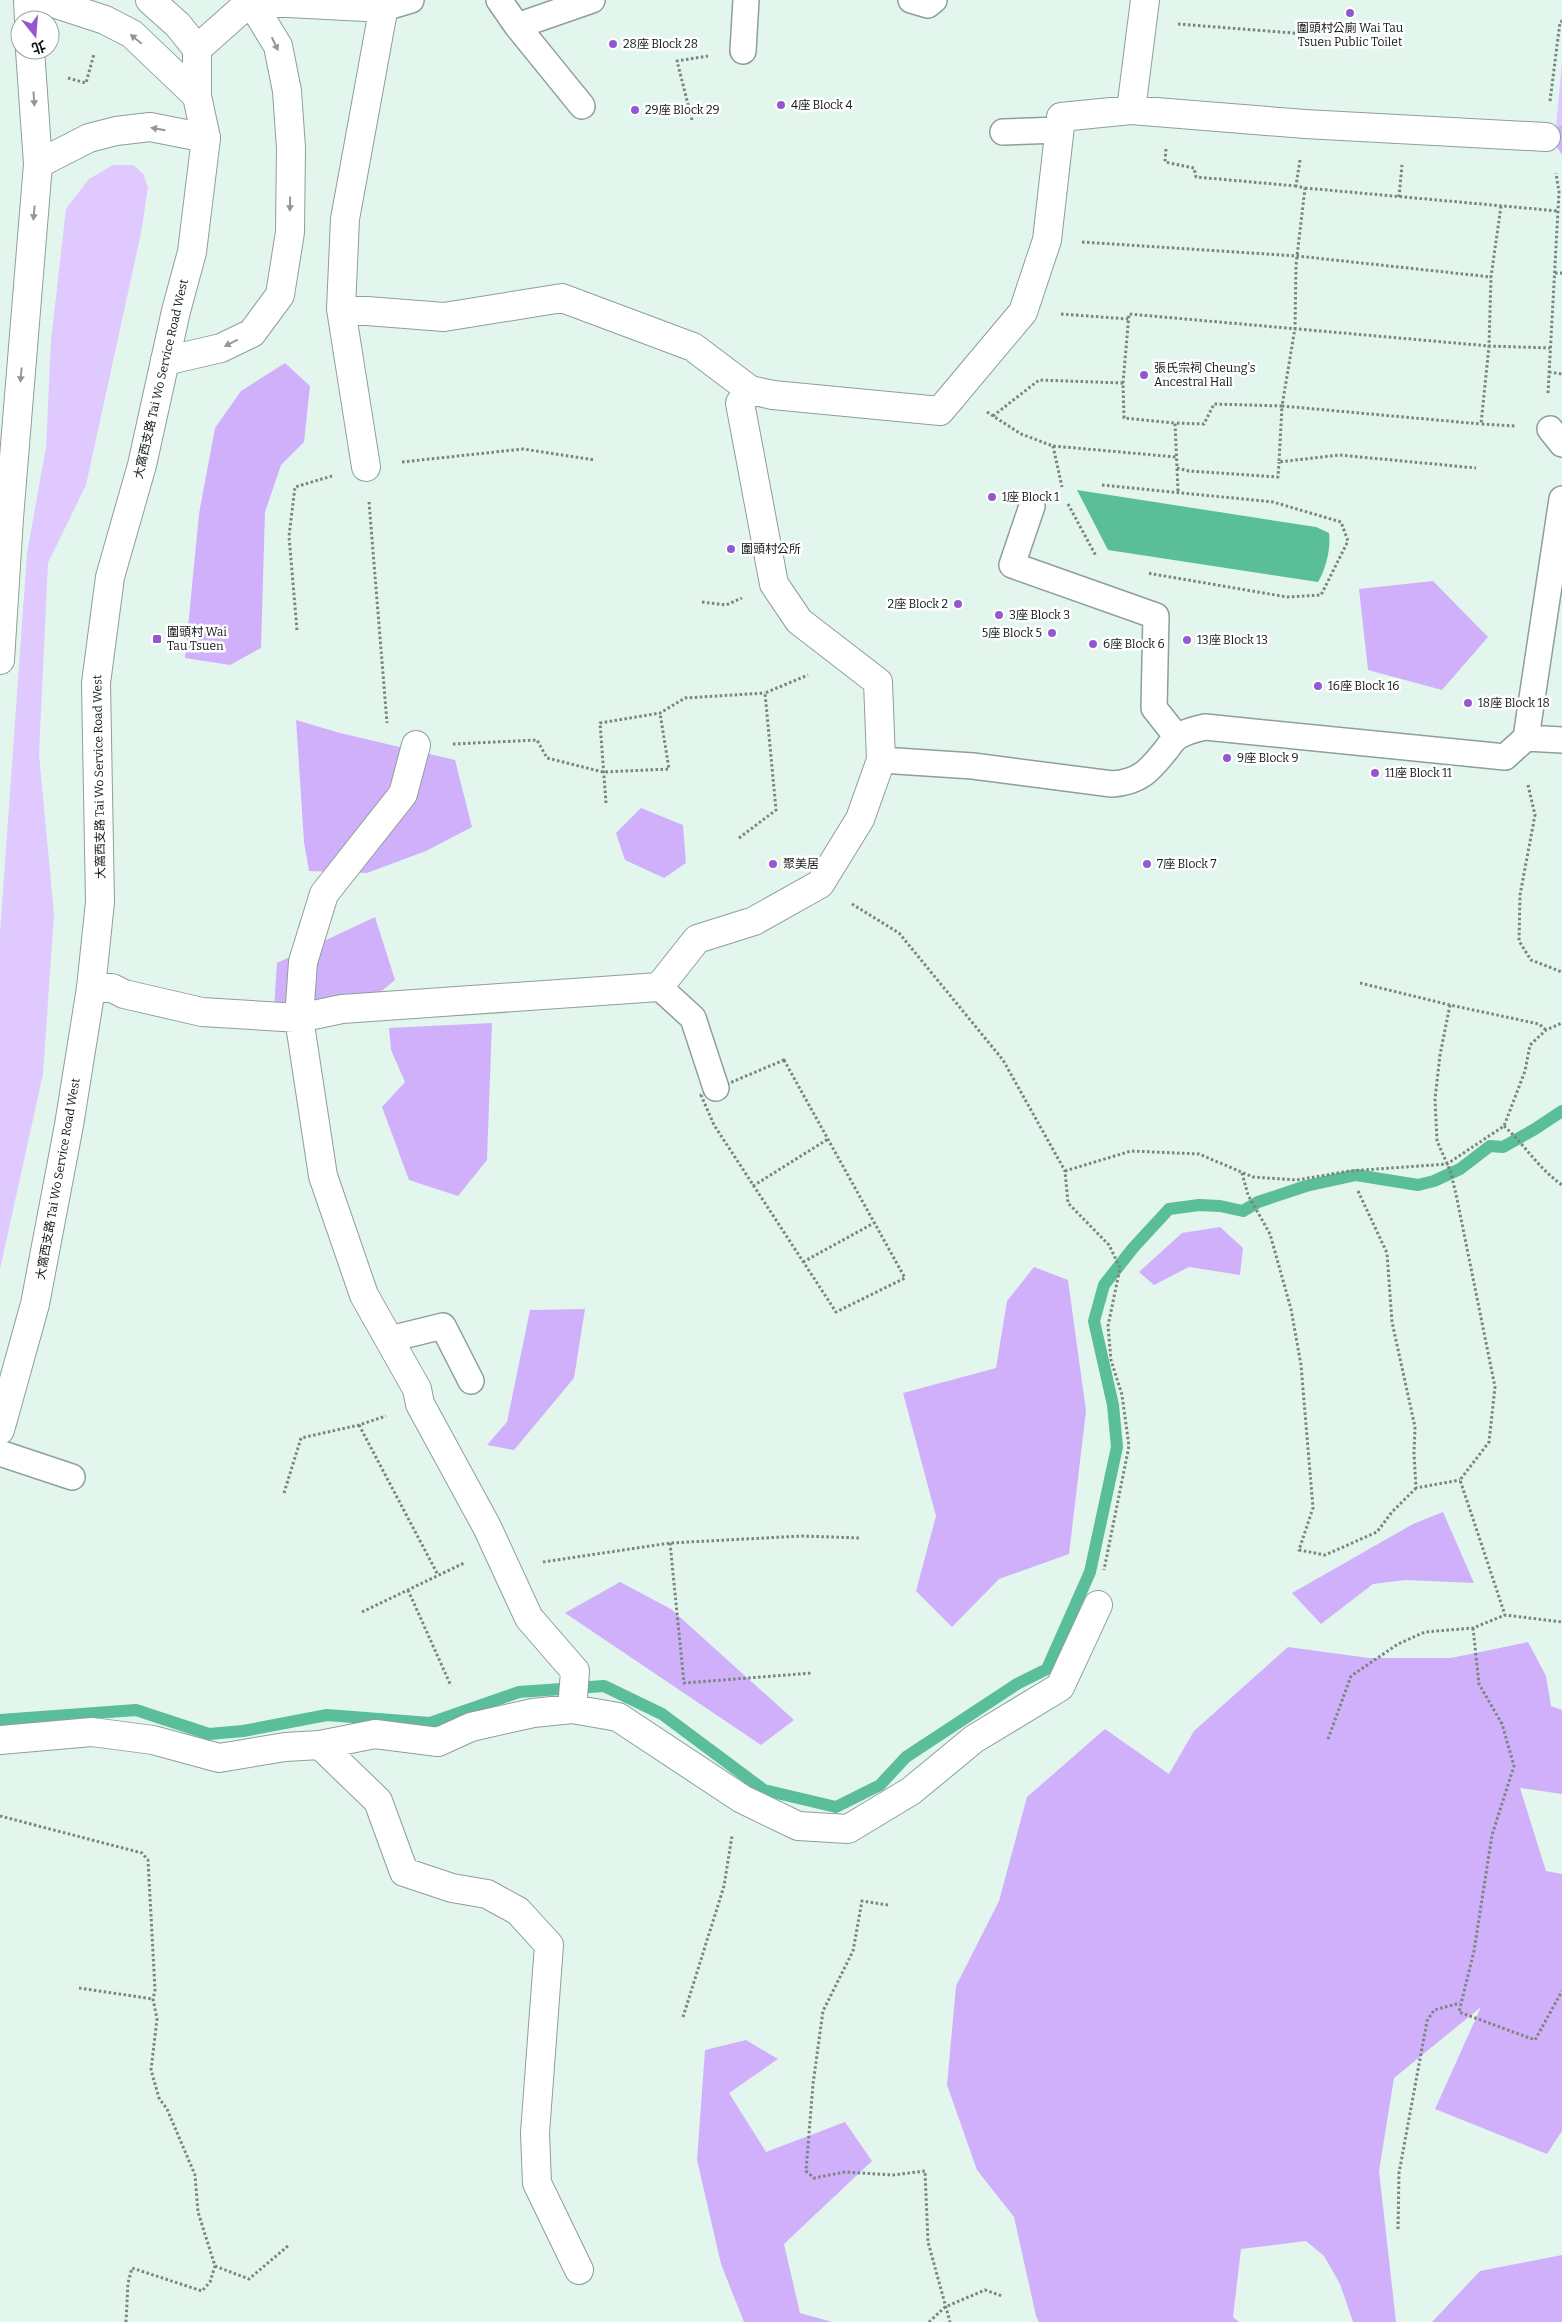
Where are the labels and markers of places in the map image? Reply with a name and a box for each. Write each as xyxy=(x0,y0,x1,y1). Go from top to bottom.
marker: 圍頭村公廁 Wai Tau Tsuen Public Toilet xyxy=(1344,7,1356,19)
place label: 圍頭村公廁 Wai Tau Tsuen Public Toilet xyxy=(1297,21,1404,49)
place label: 28座 Block 28 xyxy=(623,37,698,51)
marker: 28座 Block 28 xyxy=(607,38,619,50)
place label: 4座 Block 4 xyxy=(791,98,853,112)
marker: 4座 Block 4 xyxy=(775,99,787,111)
place label: 29座 Block 29 xyxy=(645,103,720,117)
marker: 29座 Block 29 xyxy=(629,104,641,116)
place label: 張氏宗祠 Cheung's Ancestral Hall xyxy=(1154,361,1256,389)
marker: 張氏宗祠 Cheung's Ancestral Hall xyxy=(1138,369,1150,381)
place label: 1座 Block 1 xyxy=(1002,490,1059,504)
marker: 1座 Block 1 xyxy=(986,491,998,503)
place label: 圍頭村公所 xyxy=(741,542,801,556)
marker: 圍頭村公所 xyxy=(725,543,737,555)
place label: 2座 Block 2 xyxy=(887,597,948,611)
marker: 2座 Block 2 xyxy=(952,598,964,610)
place label: 3座 Block 3 xyxy=(1009,608,1070,622)
marker: 3座 Block 3 xyxy=(993,609,1005,621)
place label: 圍頭村 Wai Tau Tsuen xyxy=(167,625,227,653)
place label: 5座 Block 5 xyxy=(982,626,1042,640)
marker: 5座 Block 5 xyxy=(1046,627,1058,639)
marker: 圍頭村 Wai Tau Tsuen xyxy=(151,633,163,645)
place label: 13座 Block 13 xyxy=(1197,633,1268,647)
marker: 13座 Block 13 xyxy=(1181,634,1193,646)
place label: 6座 Block 6 xyxy=(1103,637,1165,651)
marker: 6座 Block 6 xyxy=(1087,638,1099,650)
place label: 16座 Block 16 xyxy=(1328,679,1399,693)
marker: 16座 Block 16 xyxy=(1312,680,1324,692)
place label: 18座 Block 18 xyxy=(1478,696,1550,710)
marker: 18座 Block 18 xyxy=(1462,697,1474,709)
place label: 9座 Block 9 xyxy=(1237,751,1299,765)
marker: 9座 Block 9 xyxy=(1221,752,1233,764)
place label: 11座 Block 11 xyxy=(1385,766,1452,780)
marker: 11座 Block 11 xyxy=(1369,767,1381,779)
place label: 聚美居 xyxy=(783,857,819,871)
place label: 7座 Block 7 xyxy=(1157,857,1217,871)
marker: 聚美居 xyxy=(767,858,779,870)
marker: 7座 Block 7 xyxy=(1141,858,1153,870)

